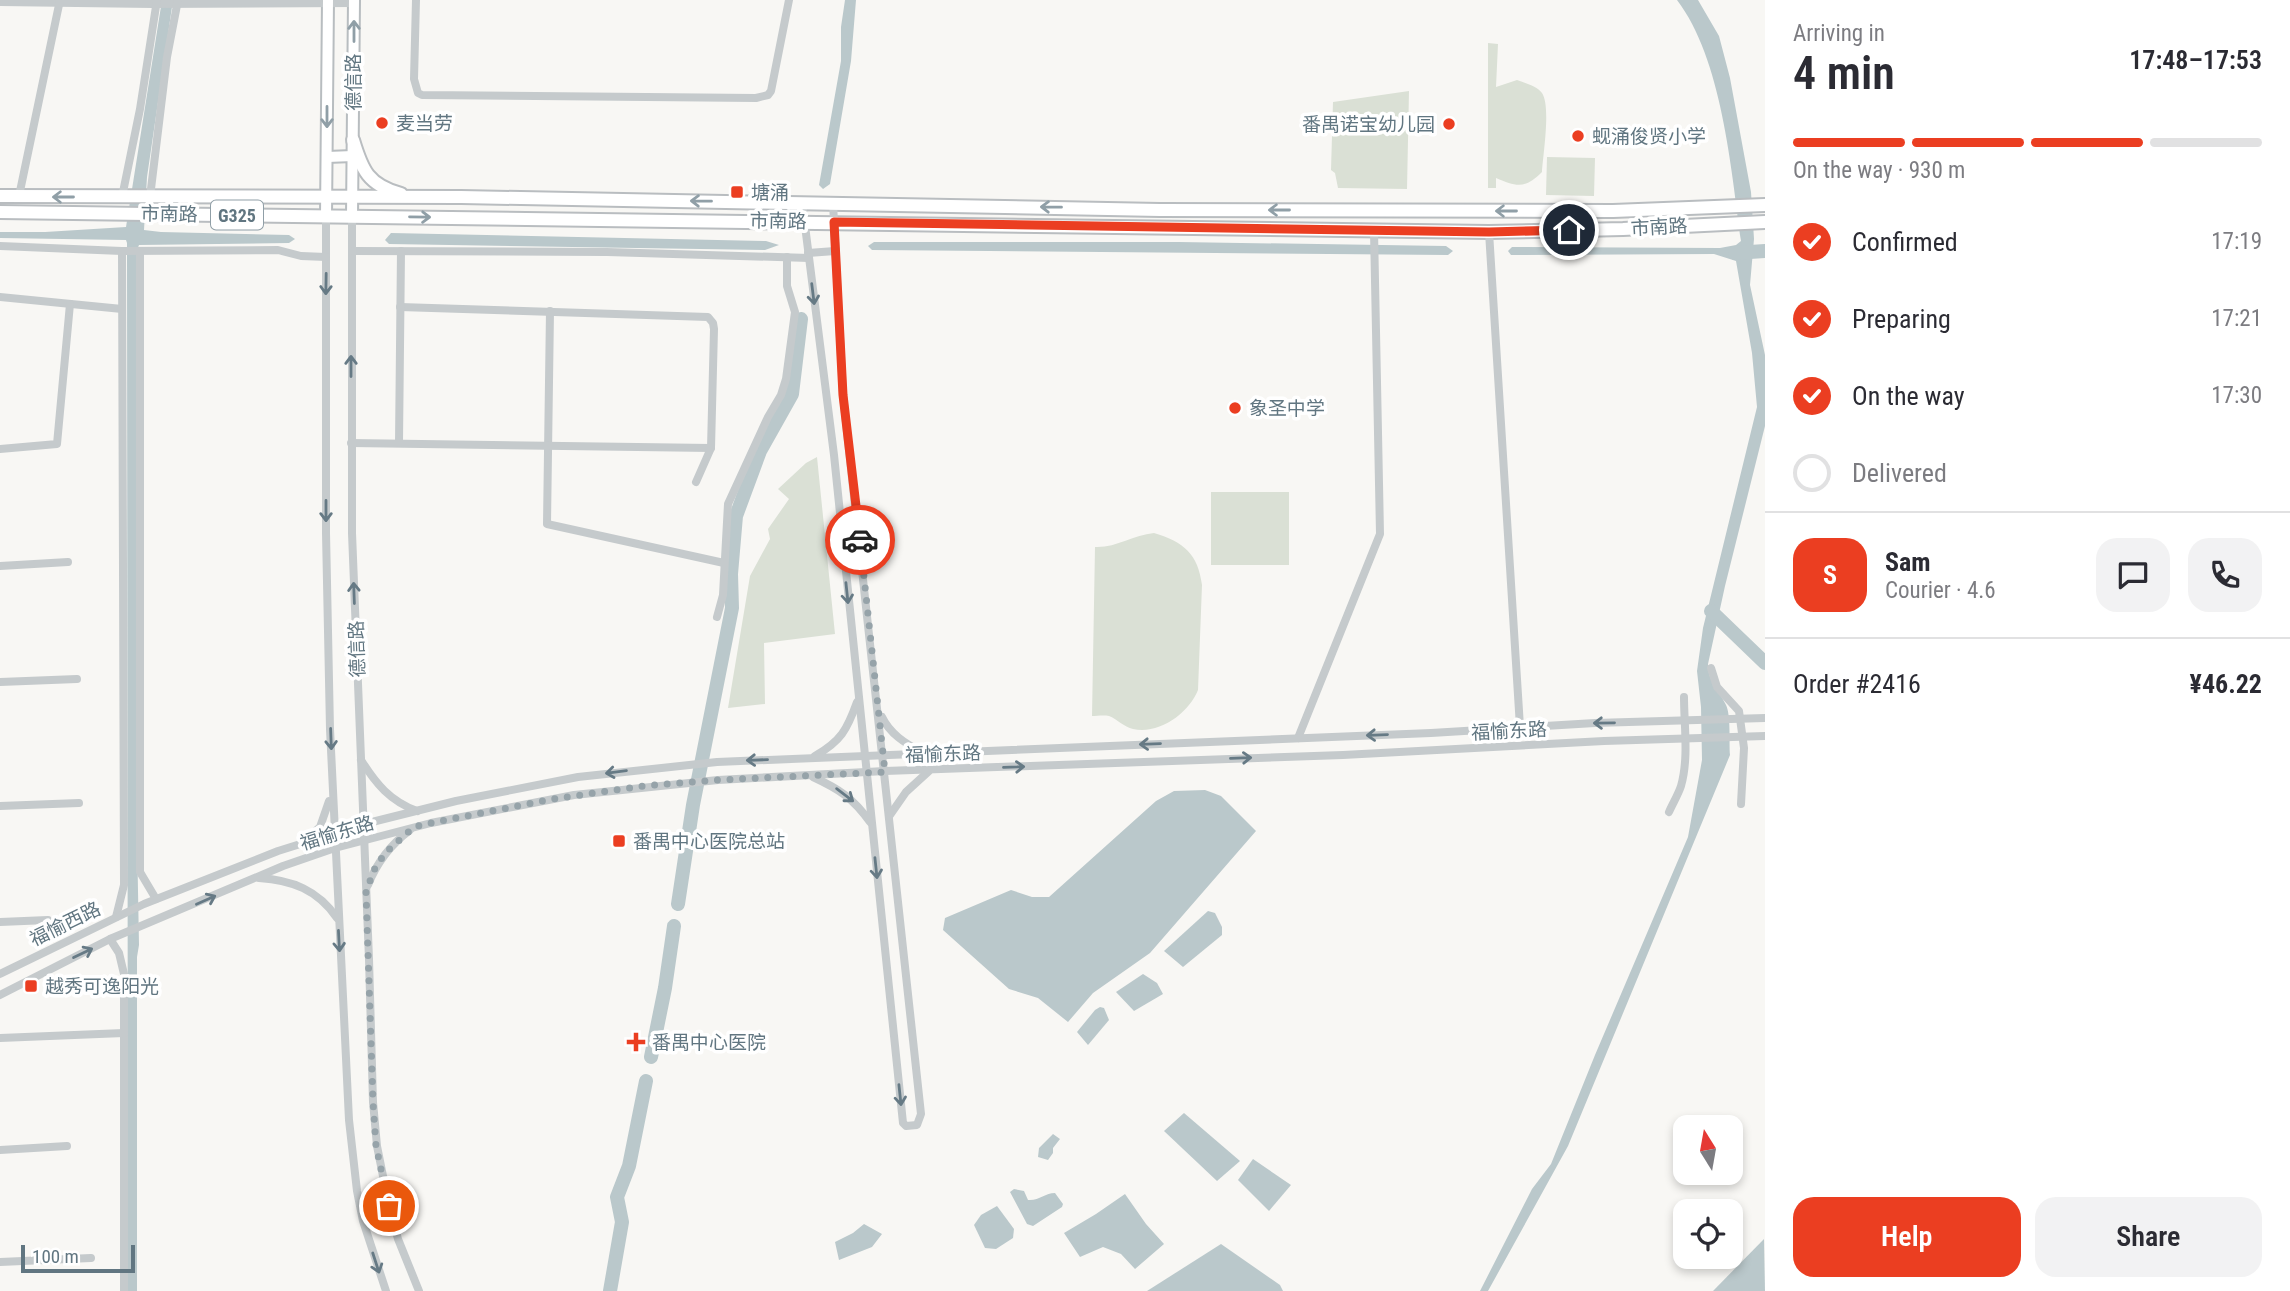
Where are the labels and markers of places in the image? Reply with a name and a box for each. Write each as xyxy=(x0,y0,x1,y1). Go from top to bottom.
place label: 麦当劳 xyxy=(396,112,453,135)
place label: 番禺诺宝幼儿园 xyxy=(1302,113,1435,136)
marker: 麦当劳 xyxy=(374,115,390,131)
marker: 番禺诺宝幼儿园 xyxy=(1441,116,1457,132)
place label: 蚬涌俊贤小学 xyxy=(1592,125,1706,148)
marker: 蚬涌俊贤小学 xyxy=(1570,128,1586,144)
place label: 塘涌 xyxy=(751,181,789,204)
marker: 塘涌 xyxy=(729,184,745,200)
pin xyxy=(1539,200,1599,260)
place label: 象圣中学 xyxy=(1249,397,1325,420)
marker: 象圣中学 xyxy=(1227,400,1243,416)
place label: 番禺中心医院总站 xyxy=(633,830,785,853)
marker: 番禺中心医院总站 xyxy=(611,833,627,849)
place label: 越秀可逸阳光 xyxy=(45,975,159,998)
marker: 越秀可逸阳光 xyxy=(23,978,39,994)
place label: 番禺中心医院 xyxy=(652,1031,766,1054)
marker: 番禺中心医院 xyxy=(626,1032,646,1052)
pin xyxy=(359,1176,419,1236)

